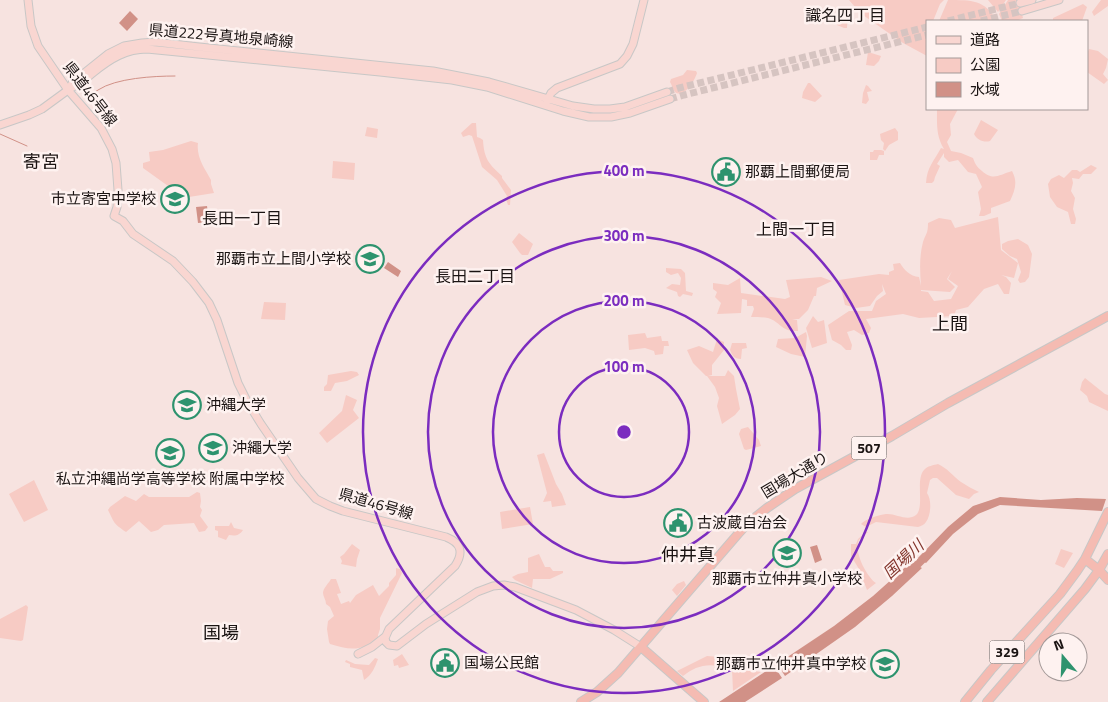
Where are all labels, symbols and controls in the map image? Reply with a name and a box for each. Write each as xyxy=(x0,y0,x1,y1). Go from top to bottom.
district label: 識名四丁目 xyxy=(805,3,885,27)
street label: 県道222号真地泉崎線 xyxy=(148,18,294,53)
legend xyxy=(926,20,1088,110)
text: 道路 xyxy=(970,28,1000,51)
text: 公園 xyxy=(970,53,1000,76)
street label: 県道46号線 xyxy=(58,56,123,131)
text: 水域 xyxy=(970,78,1000,101)
district label: 寄宮 xyxy=(23,148,59,175)
public building icon: 那覇上間郵便局 xyxy=(711,157,741,187)
text: 400 m xyxy=(603,159,645,182)
place label: 那覇上間郵便局 xyxy=(745,160,850,183)
school or university icon: 市立寄宮中学校 xyxy=(160,184,190,214)
place label: 市立寄宮中学校 xyxy=(51,187,156,210)
district label: 長田一丁目 xyxy=(202,206,282,230)
district label: 上間一丁目 xyxy=(756,217,836,241)
text: 300 m xyxy=(603,224,645,247)
school or university icon: 那覇市立上間小学校 xyxy=(355,244,385,274)
place label: 那覇市立上間小学校 xyxy=(216,247,351,270)
district label: 長田二丁目 xyxy=(435,264,515,288)
text: 200 m xyxy=(603,289,645,312)
district label: 上間 xyxy=(932,310,968,337)
text: 100 m xyxy=(603,355,645,378)
school or university icon: 沖縄大学 xyxy=(172,390,202,420)
place label: 沖縄大学 xyxy=(206,393,266,416)
centre of rings xyxy=(615,423,633,441)
school or university icon: 沖繩大学 xyxy=(198,433,228,463)
place label: 沖繩大学 xyxy=(232,436,292,459)
road number: 507 xyxy=(852,436,886,459)
school or university icon: 私立沖縄尚学高等学校 附属中学校 xyxy=(155,438,185,468)
street label: 国場大通り xyxy=(757,445,833,504)
place label: 私立沖縄尚学高等学校 附属中学校 xyxy=(56,467,284,490)
street label: 県道46号線 xyxy=(336,482,416,525)
public building icon: 古波蔵自治会 xyxy=(663,508,693,538)
place label: 古波蔵自治会 xyxy=(697,511,787,534)
water label: 国場川 xyxy=(877,532,930,584)
school or university icon: 那覇市立仲井真小学校 xyxy=(772,538,802,568)
district label: 仲井真 xyxy=(661,541,715,568)
place label: 那覇市立仲井真小学校 xyxy=(712,567,862,590)
district label: 国場 xyxy=(203,619,239,646)
north arrow xyxy=(1038,632,1088,682)
text: N xyxy=(1051,633,1067,656)
road number: 329 xyxy=(990,640,1024,664)
public building icon: 国場公民館 xyxy=(430,648,460,678)
school or university icon: 那覇市立仲井真中学校 xyxy=(870,649,900,679)
place label: 国場公民館 xyxy=(464,651,539,674)
place label: 那覇市立仲井真中学校 xyxy=(716,652,866,675)

